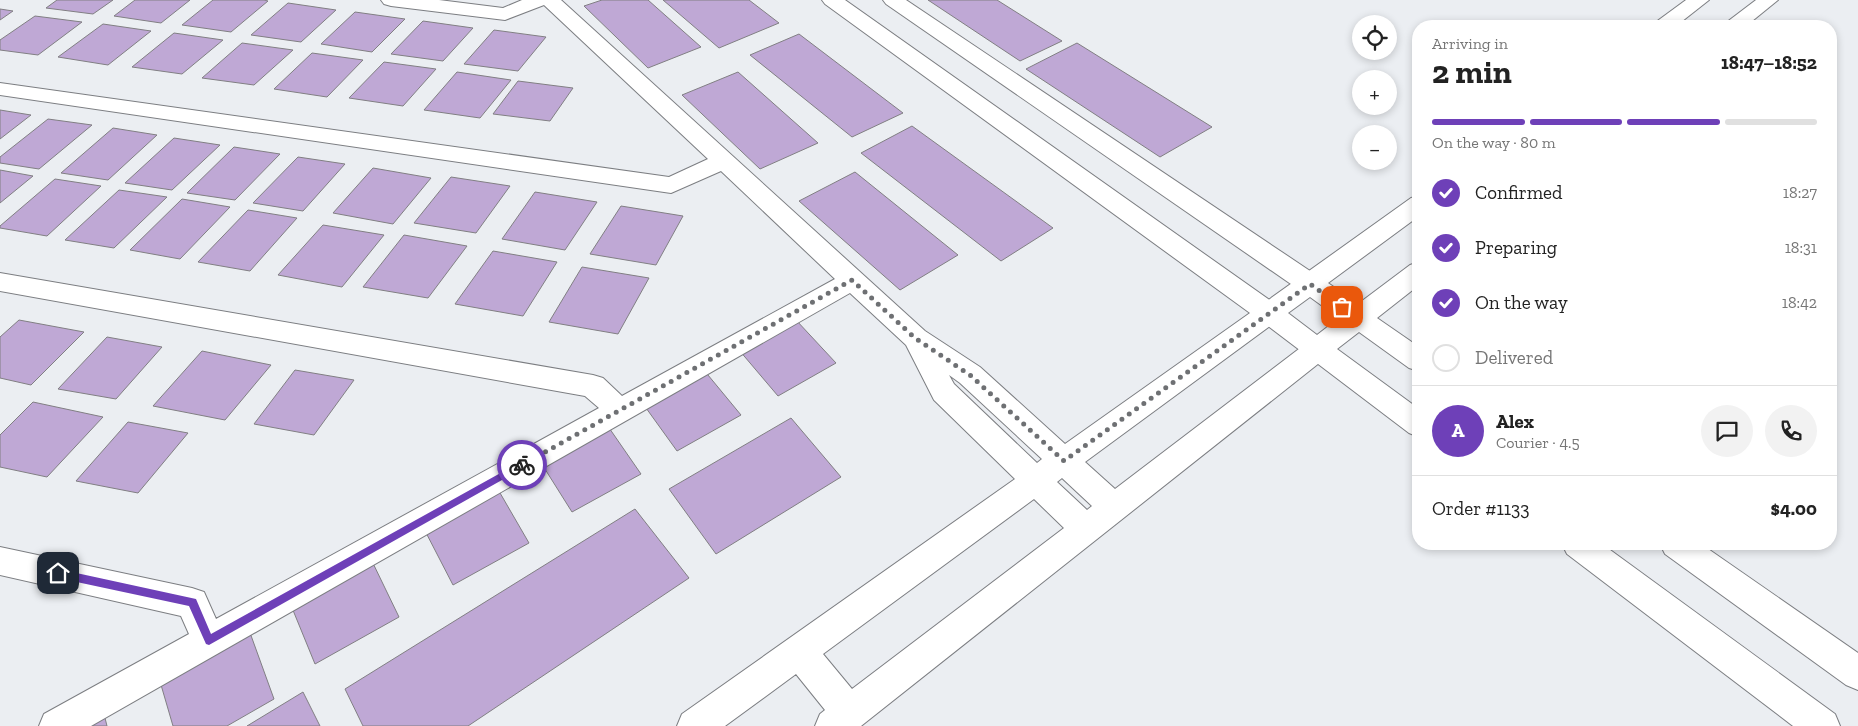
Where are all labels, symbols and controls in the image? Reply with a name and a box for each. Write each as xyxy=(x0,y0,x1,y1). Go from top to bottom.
map controls xyxy=(1352,15,1397,170)
button: locate xyxy=(1352,15,1397,60)
text: Arriving in xyxy=(1432,34,1508,53)
text: 18:47–18:52 xyxy=(1721,51,1817,74)
text: 2 min xyxy=(1432,53,1512,91)
button: + xyxy=(1352,70,1397,115)
button: − xyxy=(1352,125,1397,170)
text: On the way · 80 m xyxy=(1432,133,1556,152)
icon: check xyxy=(1432,179,1460,207)
text: Confirmed xyxy=(1475,181,1562,204)
text: 18:27 xyxy=(1783,183,1817,202)
icon: check xyxy=(1432,234,1460,262)
text: Preparing xyxy=(1475,236,1557,259)
text: 18:31 xyxy=(1785,238,1817,257)
pin xyxy=(1321,286,1363,328)
icon: check xyxy=(1432,289,1460,317)
text: On the way xyxy=(1475,291,1568,314)
icon: bag xyxy=(1328,293,1356,321)
text: 18:42 xyxy=(1782,293,1817,312)
text: Delivered xyxy=(1475,346,1553,369)
button: chat xyxy=(1701,405,1753,457)
button: phone xyxy=(1765,405,1817,457)
text: Alex xyxy=(1496,410,1534,433)
text: A xyxy=(1451,419,1465,442)
text: Courier · 4.5 xyxy=(1496,433,1580,452)
courier xyxy=(497,440,547,490)
icon: bike xyxy=(508,451,536,479)
text: Order #1133 xyxy=(1432,497,1530,520)
text: $4.00 xyxy=(1771,497,1817,520)
pin xyxy=(37,552,79,594)
icon: home xyxy=(44,559,72,587)

